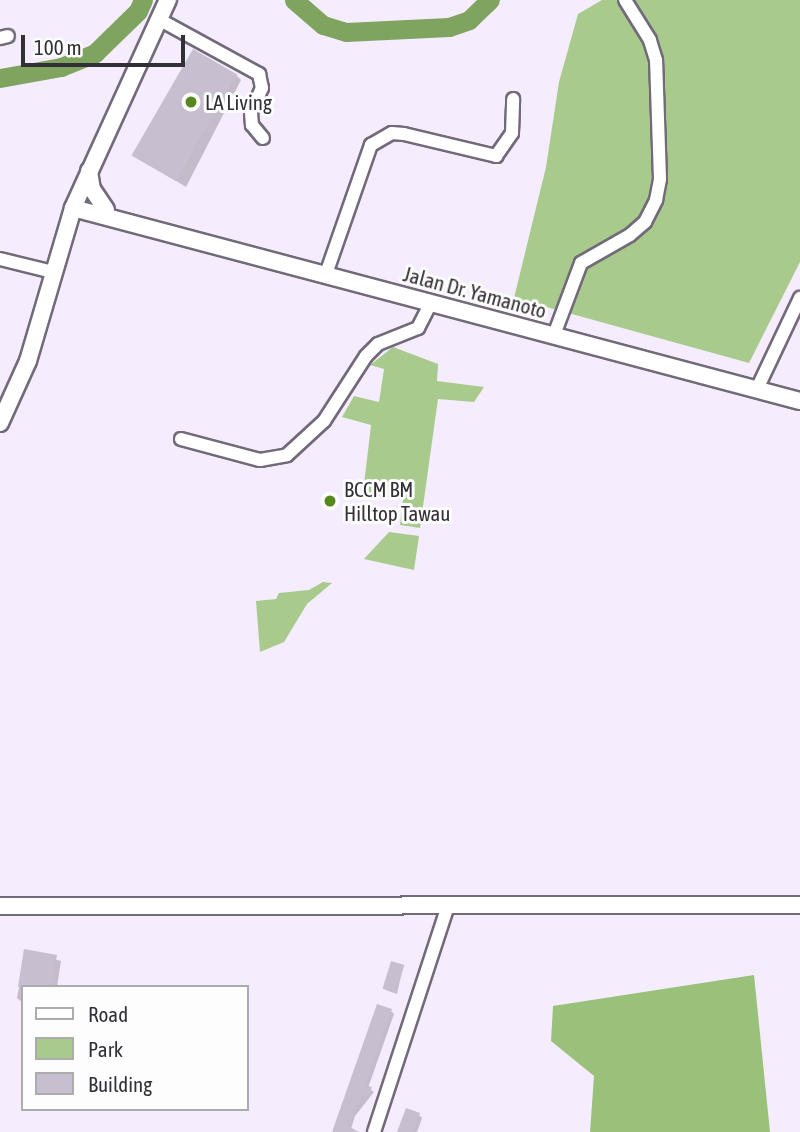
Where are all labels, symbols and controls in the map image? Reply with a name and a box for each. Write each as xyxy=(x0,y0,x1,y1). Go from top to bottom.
scale bar xyxy=(24,21,189,65)
text: 100 m xyxy=(34,35,82,59)
place label: LA Living xyxy=(205,89,272,115)
marker: LA Living xyxy=(183,94,199,110)
street label: Jalan Dr. Yamanoto xyxy=(401,261,549,323)
place label: BCCM BM Hilltop Tawau xyxy=(344,476,450,526)
marker: BCCM BM Hilltop Tawau xyxy=(322,493,338,509)
legend xyxy=(21,985,248,1111)
text: Road xyxy=(88,1002,128,1026)
text: Park xyxy=(88,1037,123,1061)
text: Building xyxy=(88,1072,152,1096)

